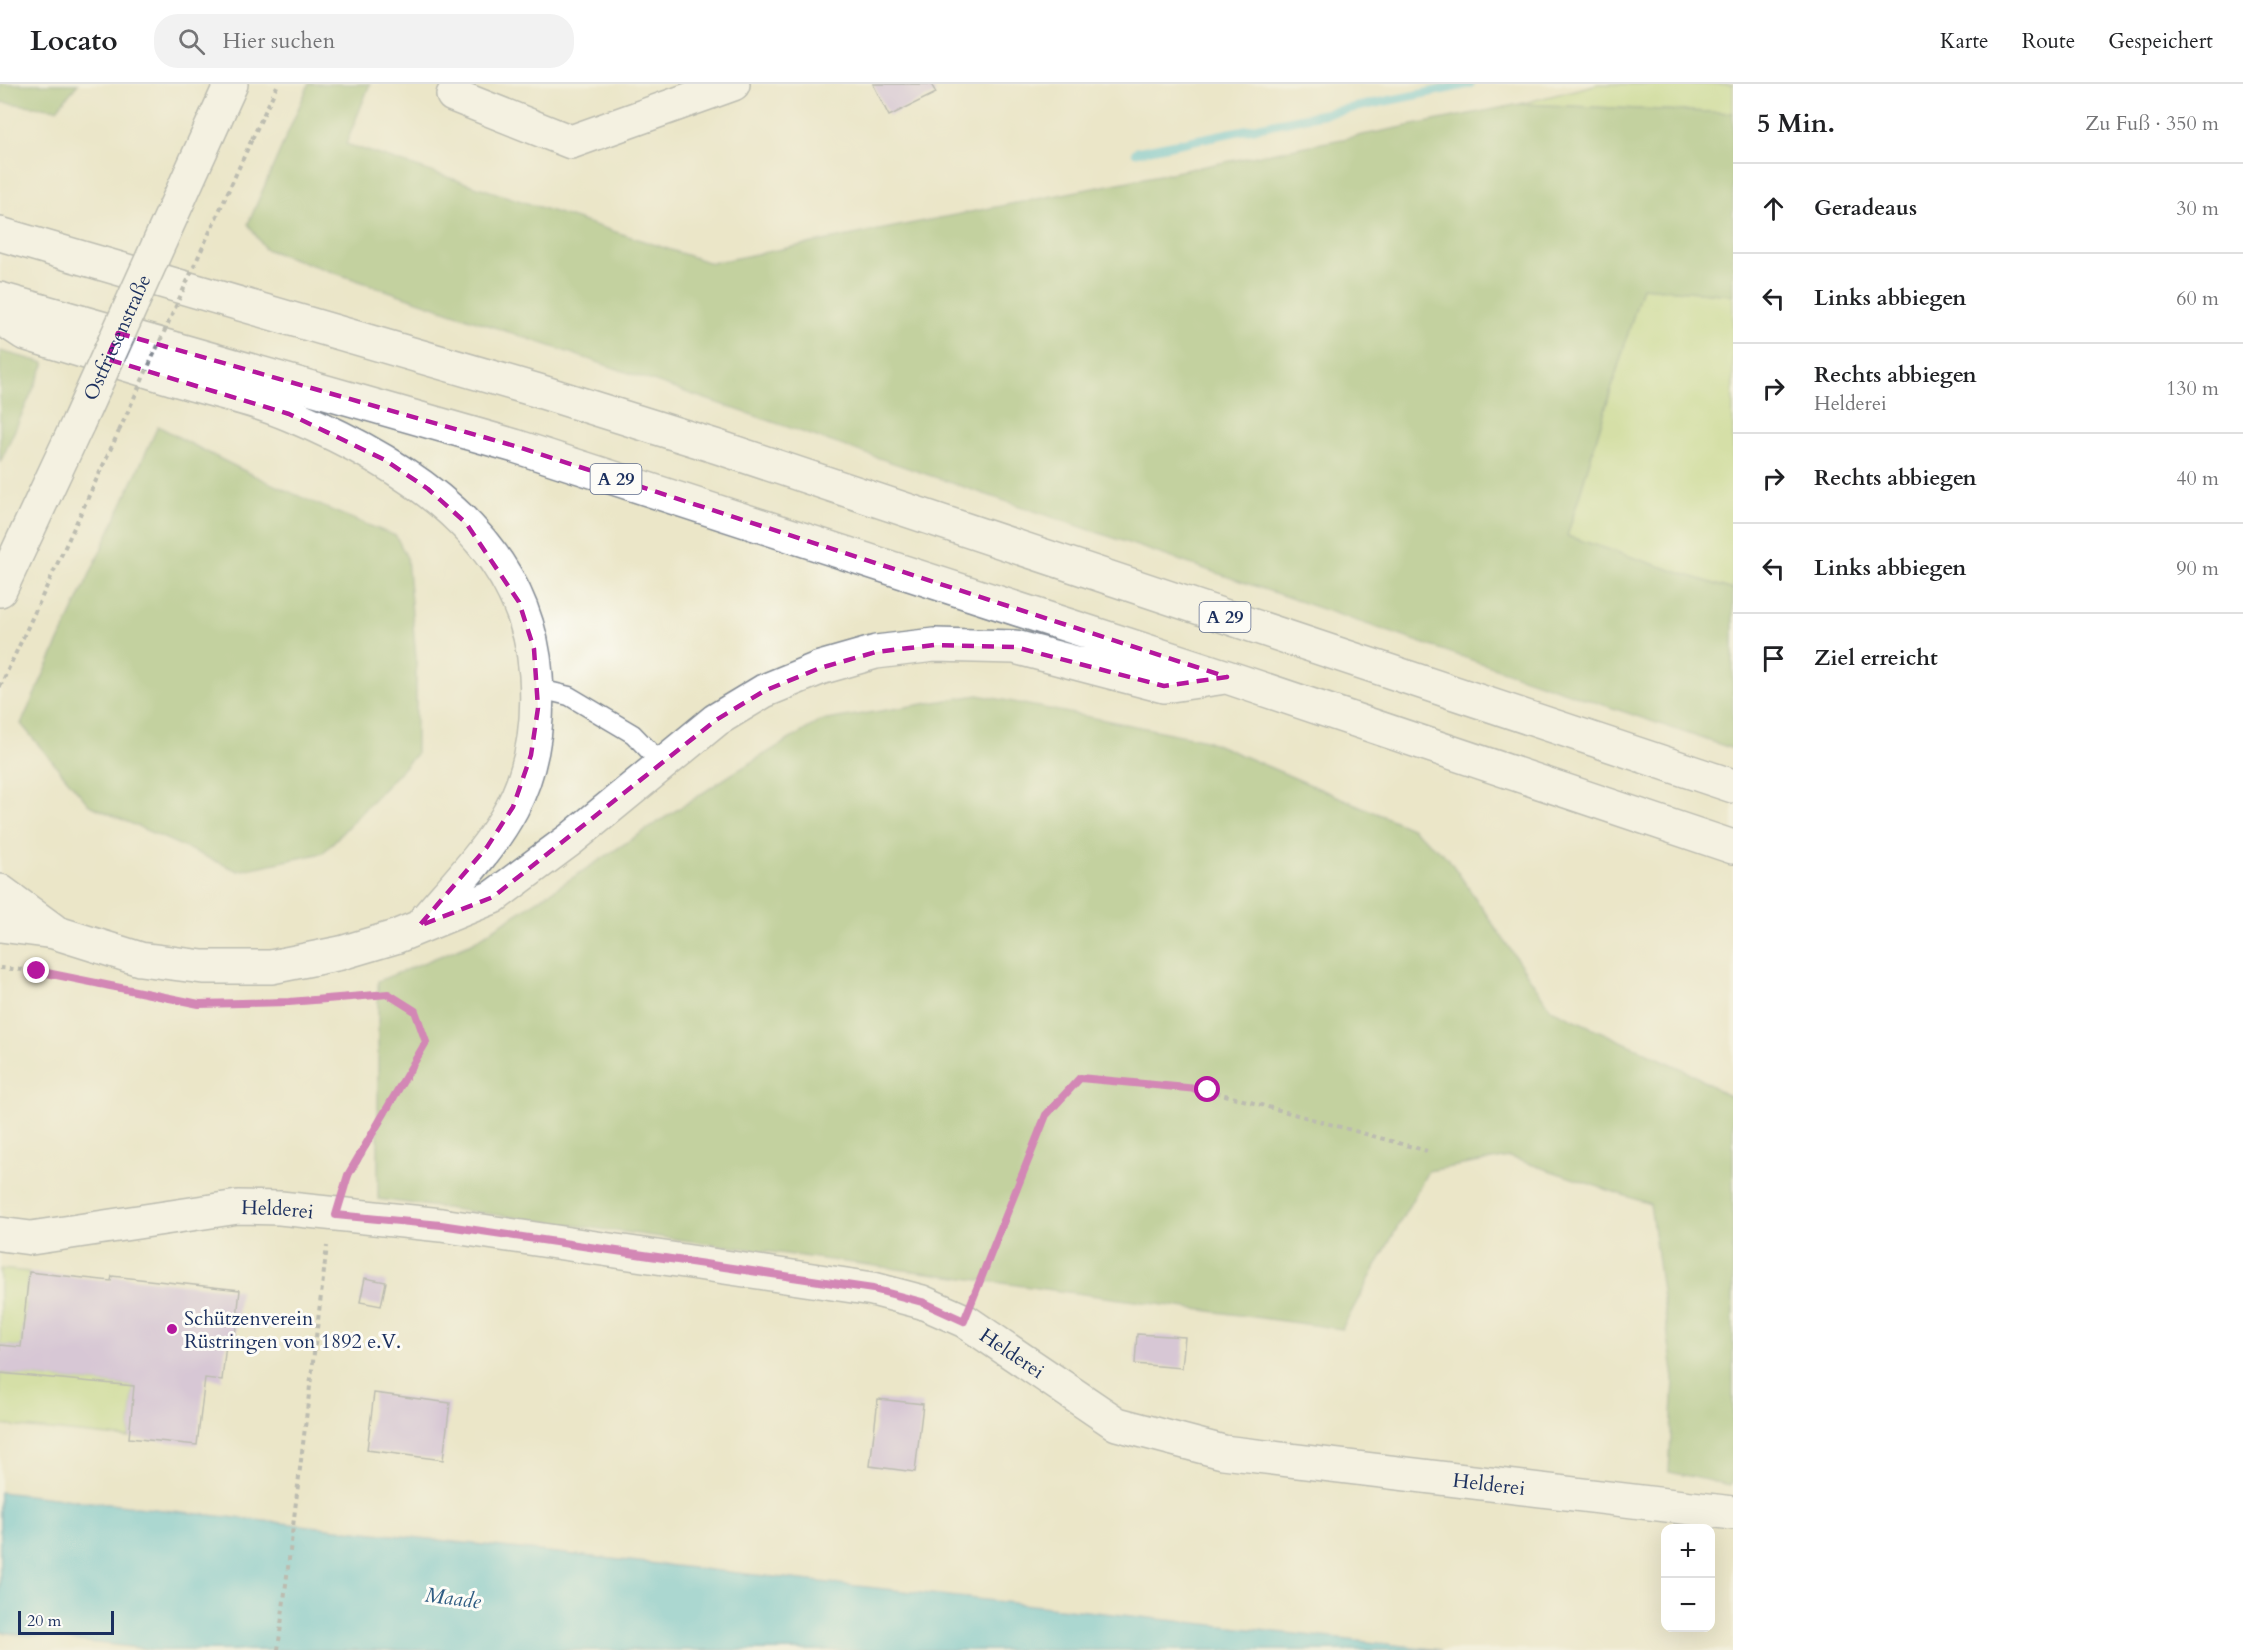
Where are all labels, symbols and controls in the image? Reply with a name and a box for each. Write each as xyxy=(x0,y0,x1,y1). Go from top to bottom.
search box xyxy=(154,14,574,68)
text: Locato xyxy=(30,22,118,60)
icon: search xyxy=(175,25,208,58)
text: Hier suchen xyxy=(223,26,335,56)
text: Karte xyxy=(1940,27,1989,56)
text: Route xyxy=(2022,27,2075,56)
text: Gespeichert xyxy=(2108,27,2213,56)
text: 5 Min. xyxy=(1757,106,1835,141)
text: Zu Fuß · 350 m xyxy=(2085,110,2219,137)
icon: ahead xyxy=(1757,192,1790,225)
text: Geradeaus xyxy=(1814,193,1917,223)
text: 30 m xyxy=(2176,195,2219,222)
street label: Ostfriesenstraße xyxy=(77,270,157,405)
icon: left xyxy=(1757,282,1790,315)
text: Links abbiegen xyxy=(1814,283,1966,313)
text: 60 m xyxy=(2176,285,2219,312)
text: Rechts abbiegen xyxy=(1814,360,1977,390)
icon: right xyxy=(1757,372,1790,405)
text: 130 m xyxy=(2166,375,2219,402)
text: Helderei xyxy=(1814,390,1887,417)
icon: right xyxy=(1757,462,1790,495)
text: Rechts abbiegen xyxy=(1814,463,1977,493)
road number: A 29 xyxy=(590,464,642,494)
text: 40 m xyxy=(2176,465,2219,492)
icon: left xyxy=(1757,552,1790,585)
text: Links abbiegen xyxy=(1814,553,1966,583)
text: 90 m xyxy=(2176,555,2219,582)
road number: A 29 xyxy=(1200,602,1250,632)
icon: arrive xyxy=(1757,642,1790,675)
text: Ziel erreicht xyxy=(1814,643,1938,673)
route end xyxy=(23,957,49,983)
route start xyxy=(1194,1076,1220,1102)
street label: Helderei xyxy=(241,1194,315,1226)
place label: Schützenverein Rüstringen von 1892 e.V. xyxy=(184,1305,401,1355)
marker: Schützenverein Rüstringen von 1892 e.V. xyxy=(165,1322,179,1336)
street label: Helderei xyxy=(974,1322,1050,1385)
street label: Helderei xyxy=(1451,1467,1527,1502)
map controls xyxy=(1661,1524,1715,1632)
button: + xyxy=(1661,1524,1715,1578)
button: − xyxy=(1661,1578,1715,1632)
water label: Maade xyxy=(423,1581,484,1616)
scale bar xyxy=(18,1608,114,1636)
text: 20 m xyxy=(27,1610,61,1632)

